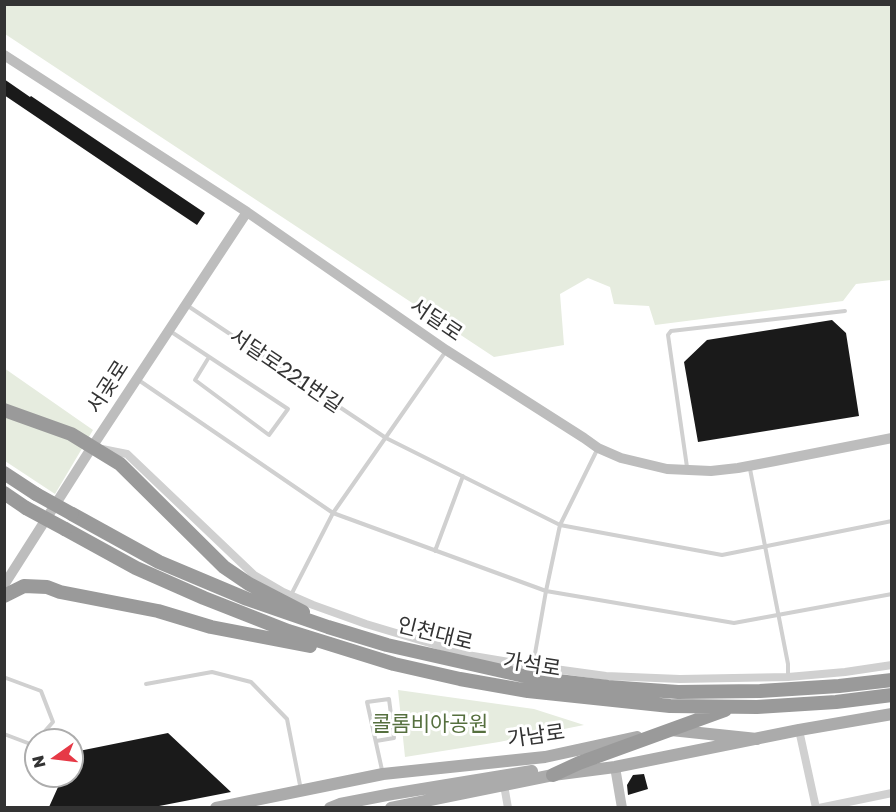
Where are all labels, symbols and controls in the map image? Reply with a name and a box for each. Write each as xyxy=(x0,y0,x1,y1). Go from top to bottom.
street label: 서달로 xyxy=(405,293,467,347)
street label: 서달로221번길 xyxy=(225,324,347,418)
street label: 서곶로 xyxy=(82,356,134,418)
street label: 인천대로 xyxy=(394,612,476,656)
street label: 가석로 xyxy=(501,648,563,682)
park label: 콜롬비아공원 xyxy=(372,711,488,737)
street label: 가남로 xyxy=(506,719,566,753)
north arrow xyxy=(24,728,84,788)
text: N xyxy=(27,754,50,770)

